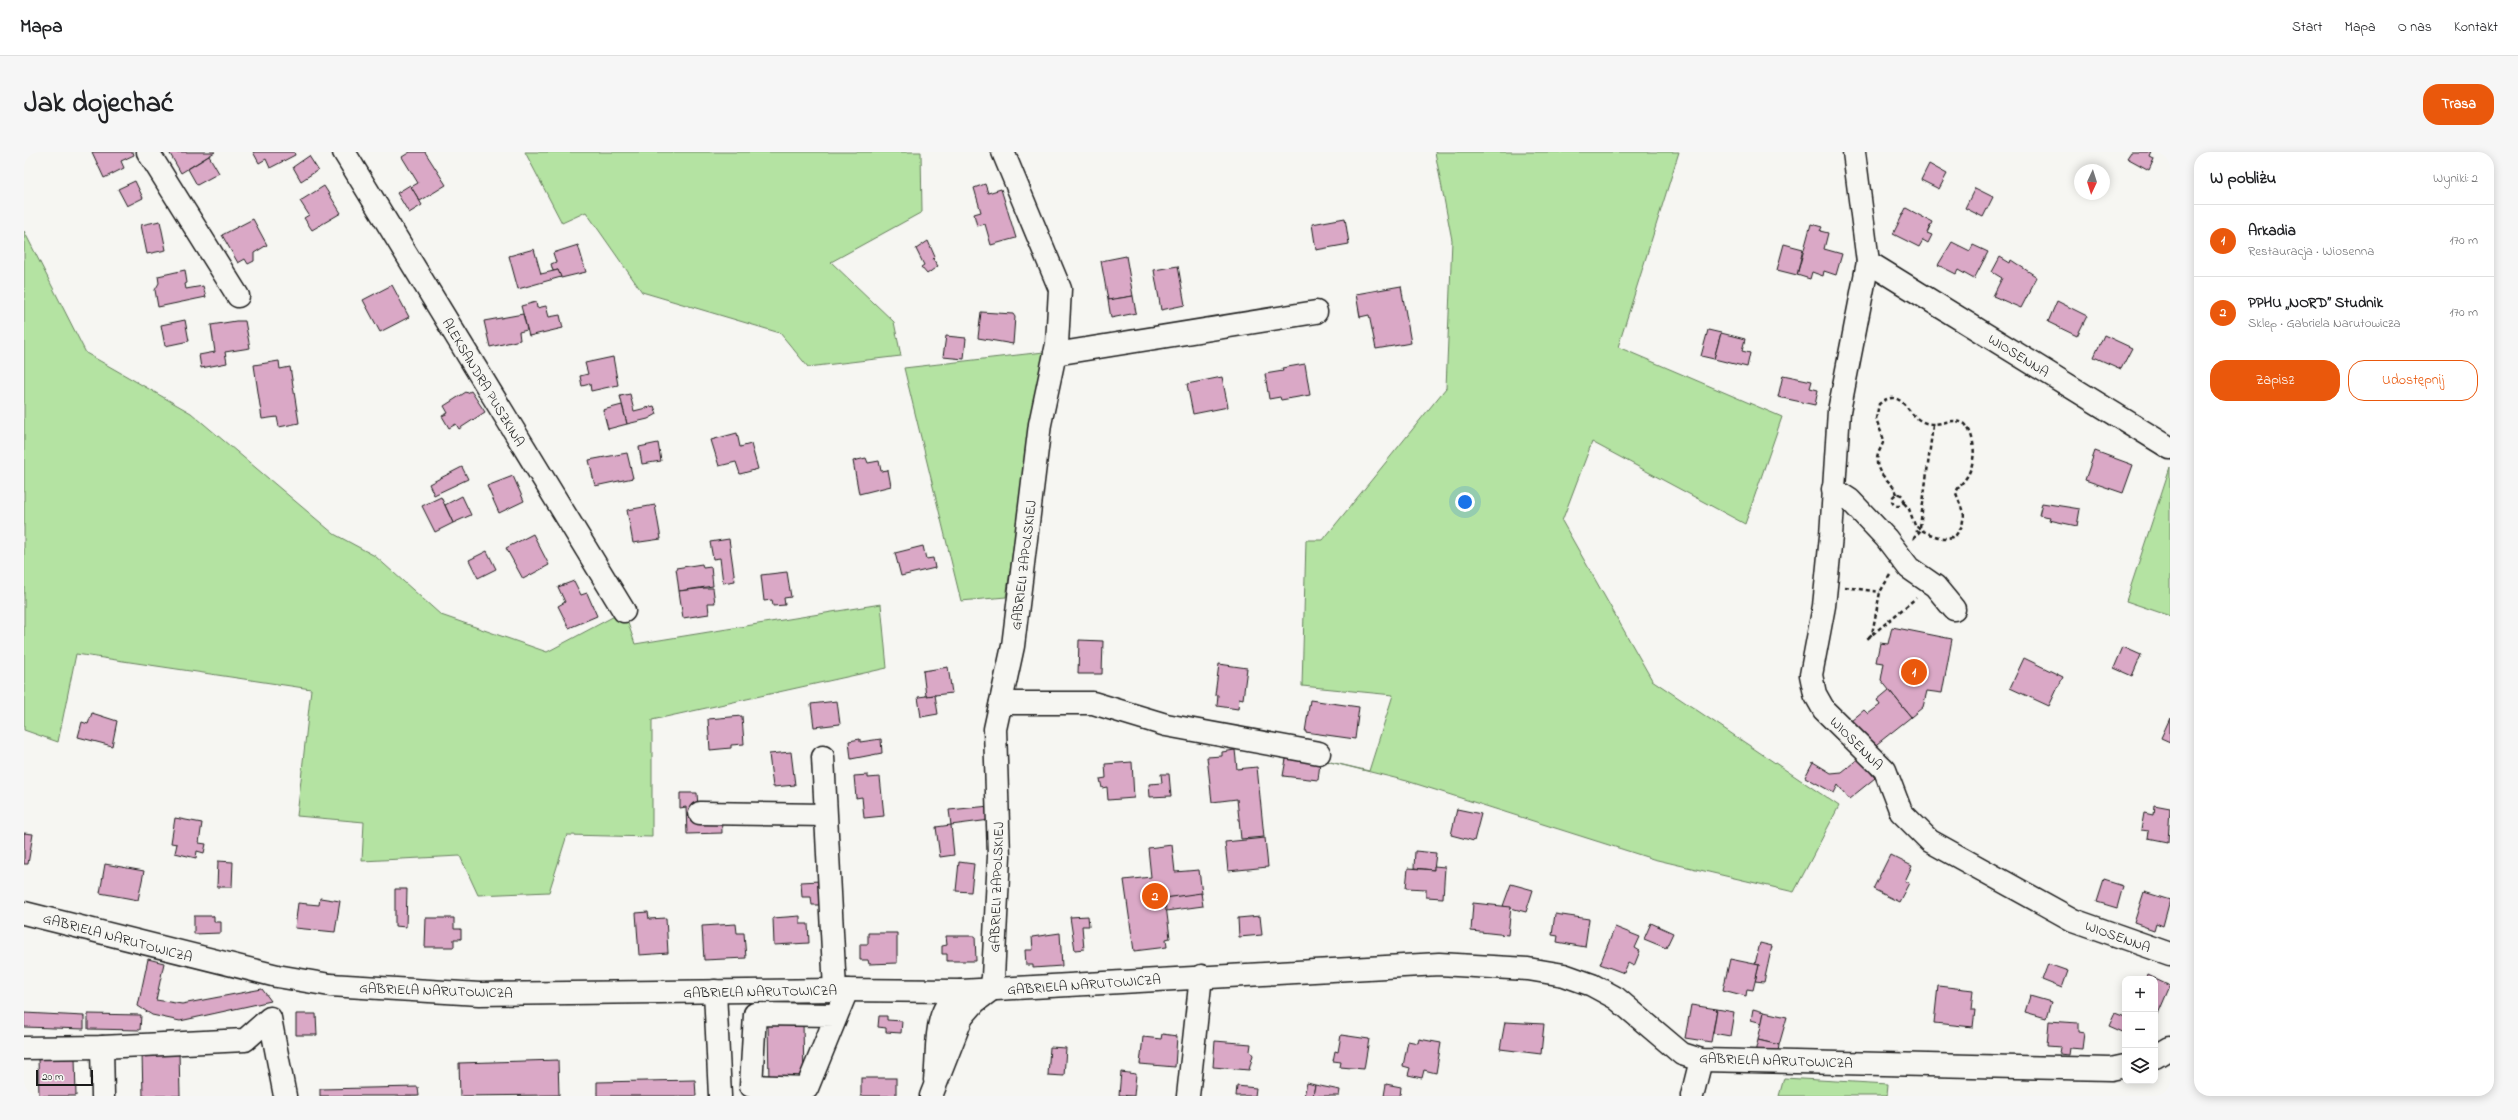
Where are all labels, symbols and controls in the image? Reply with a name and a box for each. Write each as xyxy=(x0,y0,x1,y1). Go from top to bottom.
text: Mapa xyxy=(20,14,62,41)
text: Start xyxy=(2292,17,2322,38)
text: Mapa xyxy=(2344,17,2376,38)
text: O nas xyxy=(2398,17,2432,38)
text: Kontakt xyxy=(2454,17,2498,38)
text: Jak dojechać xyxy=(24,84,173,125)
button: Trasa xyxy=(2423,84,2494,125)
north arrow xyxy=(2074,164,2110,200)
text: W pobliżu xyxy=(2210,166,2276,191)
text: Wyniki: 2 xyxy=(2433,169,2478,188)
text: Arkadia xyxy=(2248,220,2296,242)
text: 1 xyxy=(2221,231,2225,250)
text: 170 m xyxy=(2450,231,2478,250)
text: Restauracja · Wiosenna xyxy=(2248,242,2374,261)
text: PPHU „NORD” Studnik xyxy=(2248,292,2383,314)
text: 2 xyxy=(2220,303,2226,322)
text: 170 m xyxy=(2450,303,2478,322)
text: Sklep · Gabriela Narutowicza xyxy=(2248,314,2401,333)
street label: ALEKSANDRA PUSZKINA xyxy=(436,315,529,451)
street label: WIOSENNA xyxy=(1984,329,2053,383)
button: Zapisz xyxy=(2210,360,2340,401)
button: Udostępnij xyxy=(2348,360,2478,401)
your location xyxy=(1455,492,1475,512)
street label: GABRIELI ZAPOLSKIEJ xyxy=(1006,499,1043,631)
pin: 1 xyxy=(1901,657,1927,687)
street label: WIOSENNA xyxy=(1824,712,1888,776)
street label: GABRIELI ZAPOLSKIEJ xyxy=(985,821,1010,953)
pin: 2 xyxy=(1142,881,1168,911)
street label: GABRIELA NARUTOWICZA xyxy=(41,908,195,969)
street label: WIOSENNA xyxy=(2082,916,2153,959)
street label: GABRIELA NARUTOWICZA xyxy=(1007,970,1162,1001)
map controls xyxy=(2122,976,2158,1084)
button: + xyxy=(2122,976,2158,1012)
street label: GABRIELA NARUTOWICZA xyxy=(359,978,513,1005)
street label: GABRIELA NARUTOWICZA xyxy=(683,981,837,1004)
button: − xyxy=(2122,1012,2158,1048)
street label: GABRIELA NARUTOWICZA xyxy=(1699,1048,1853,1075)
button: layers xyxy=(2122,1048,2158,1084)
scale bar xyxy=(36,1068,93,1087)
text: 20 m xyxy=(42,1069,64,1085)

